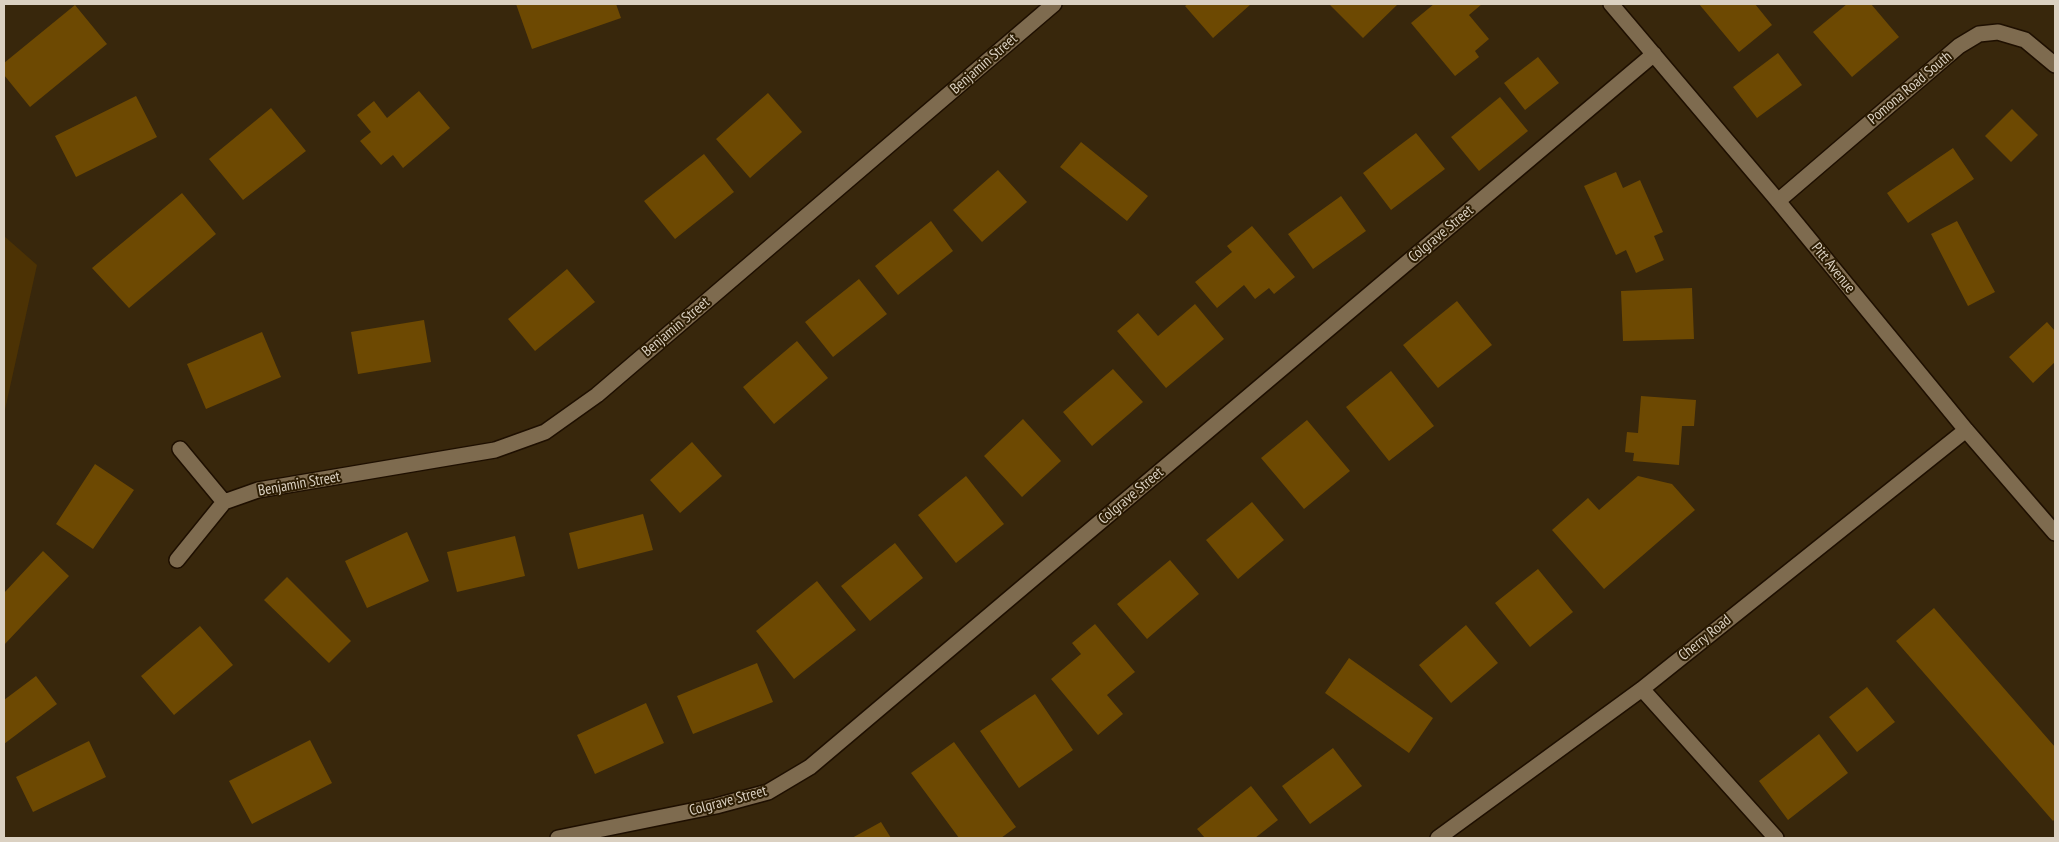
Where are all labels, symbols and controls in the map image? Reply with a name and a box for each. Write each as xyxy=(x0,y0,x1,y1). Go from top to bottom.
street label: Benjamin Street xyxy=(947,30,1021,98)
street label: Pomona Road South xyxy=(1864,48,1956,128)
street label: Colgrave Street xyxy=(1405,202,1477,266)
street label: Pitt Avenue xyxy=(1807,239,1859,297)
street label: Benjamin Street xyxy=(638,293,714,361)
street label: Colgrave Street xyxy=(1095,464,1167,528)
street label: Benjamin Street xyxy=(257,468,341,500)
street label: Cherry Road xyxy=(1675,611,1735,665)
street label: Colgrave Street xyxy=(687,782,769,820)

